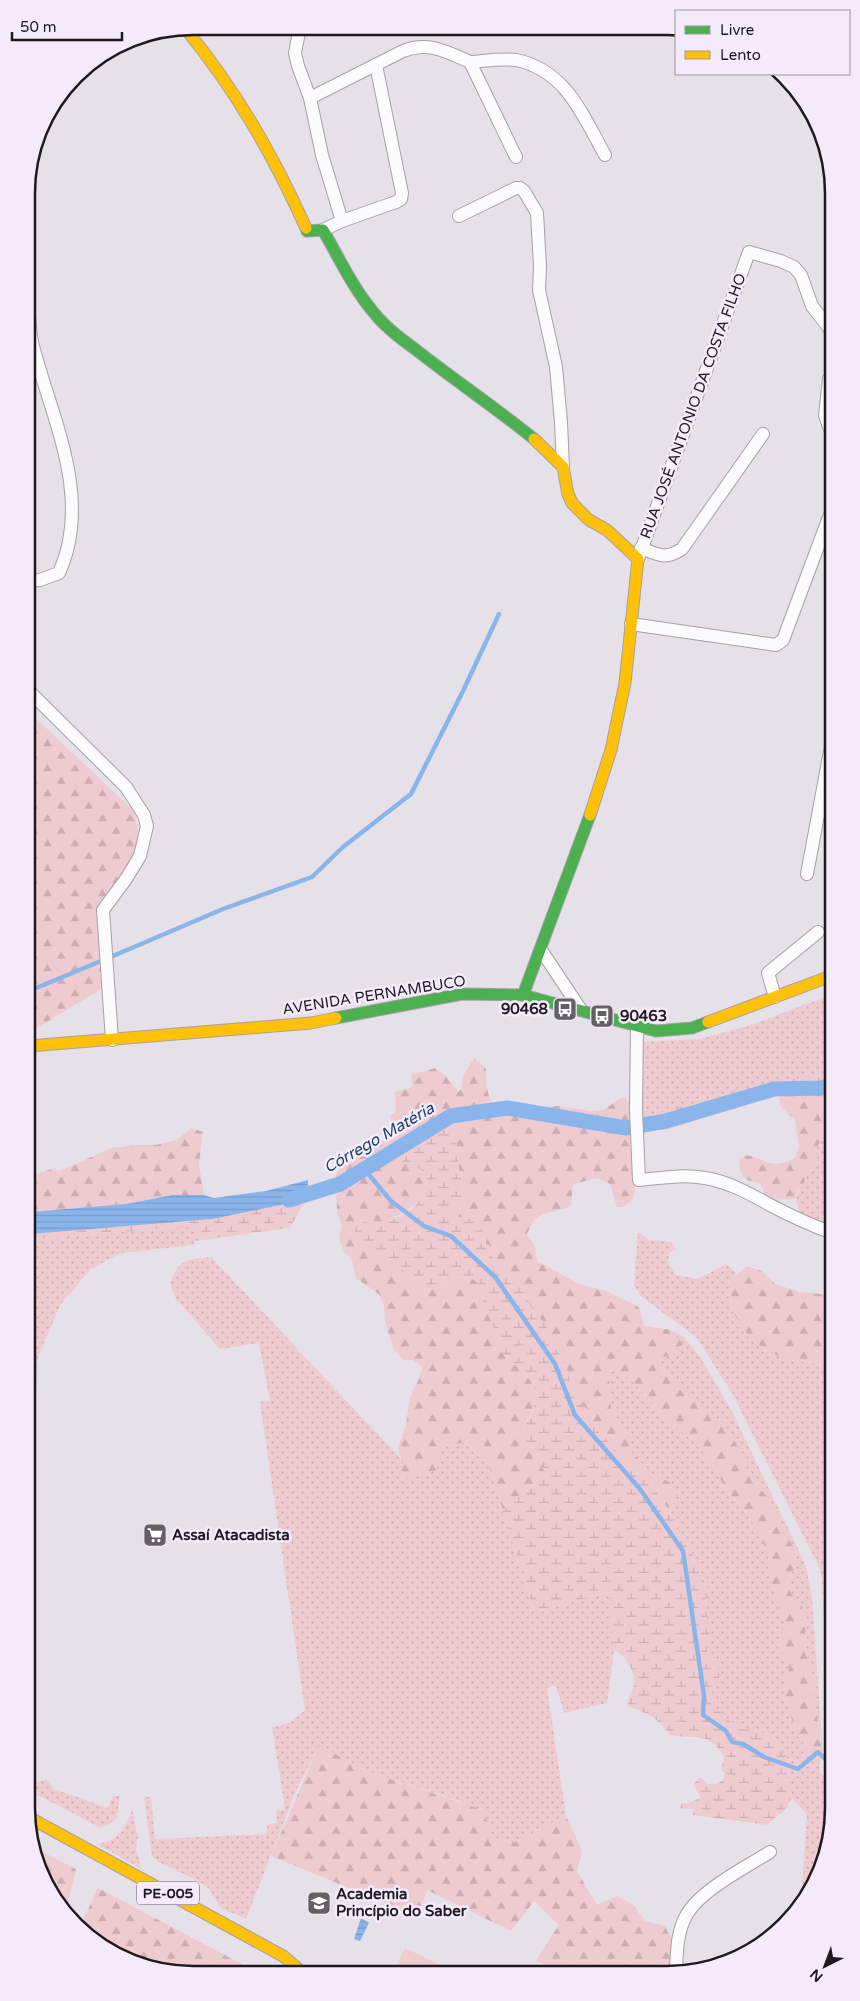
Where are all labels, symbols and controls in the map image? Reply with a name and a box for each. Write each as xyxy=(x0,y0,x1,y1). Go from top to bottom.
scale bar xyxy=(12,10,122,42)
legend xyxy=(675,10,850,75)
text: 50 m xyxy=(20,18,57,36)
text: Livre xyxy=(720,21,754,39)
text: Lento xyxy=(720,46,761,64)
street label: RUA JOSÉ ANTONIO DA COSTA FILHO xyxy=(636,271,750,541)
street label: AVENIDA PERNAMBUCO xyxy=(281,972,467,1018)
bus stop icon: 90468 xyxy=(552,996,578,1022)
place label: 90468 xyxy=(501,1000,549,1018)
bus stop icon: 90463 xyxy=(589,1003,615,1029)
place label: 90463 xyxy=(620,1007,667,1025)
water label: Córrego Matéria xyxy=(320,1098,439,1178)
supermarket icon: Assaí Atacadista xyxy=(142,1522,168,1548)
place label: Assaí Atacadista xyxy=(172,1526,290,1544)
road number: PE-005 xyxy=(137,1882,199,1905)
place label: Academia Princípio do Saber xyxy=(336,1885,467,1921)
school or university icon: Academia Princípio do Saber xyxy=(306,1890,332,1916)
north arrow xyxy=(800,1941,850,1991)
text: N xyxy=(807,1965,827,1985)

